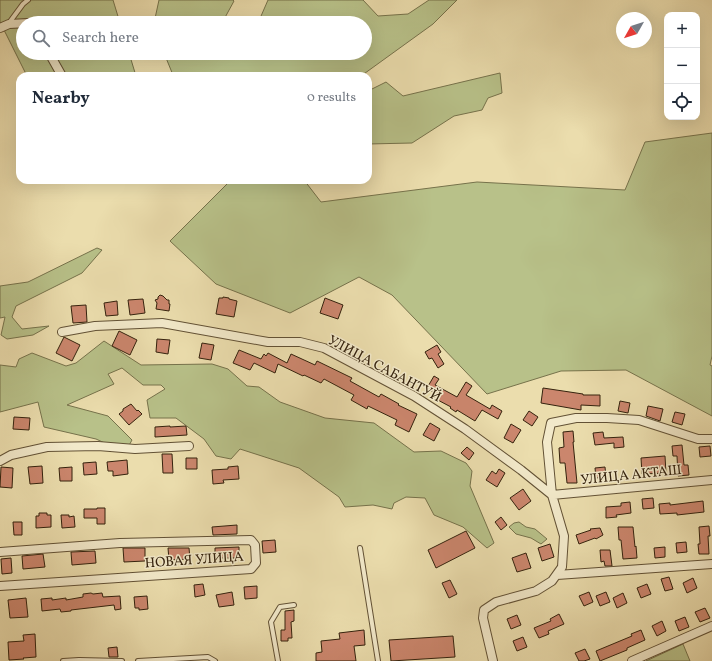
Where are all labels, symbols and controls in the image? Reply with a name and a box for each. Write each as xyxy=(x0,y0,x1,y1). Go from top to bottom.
north arrow xyxy=(616,12,652,48)
map controls xyxy=(664,12,700,120)
button: + xyxy=(664,12,700,48)
search box xyxy=(16,16,372,60)
icon: search xyxy=(30,27,52,49)
text: Search here xyxy=(62,28,139,49)
button: − xyxy=(664,48,700,84)
button: locate xyxy=(664,84,700,120)
text: Nearby xyxy=(32,87,90,110)
text: 0 results xyxy=(307,89,356,107)
street label: УЛИЦА САБАНТУЙ xyxy=(324,330,445,407)
street label: УЛИЦА АКТАШ xyxy=(580,461,683,490)
street label: НОВАЯ УЛИЦА xyxy=(144,548,244,573)

